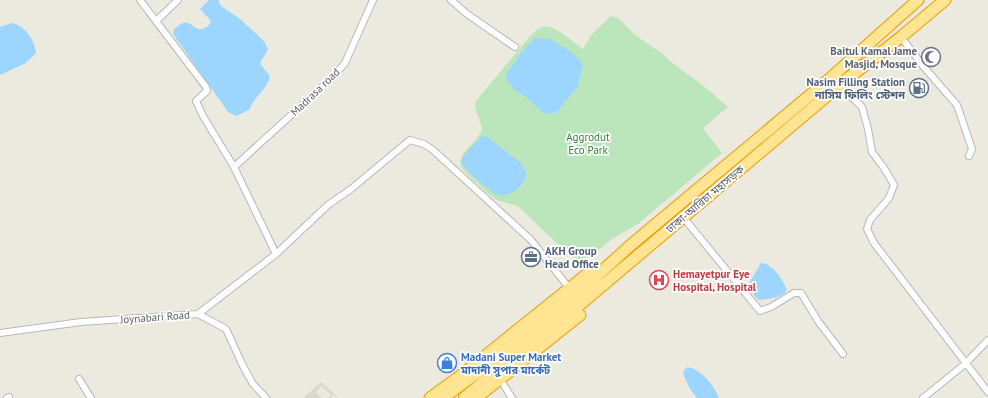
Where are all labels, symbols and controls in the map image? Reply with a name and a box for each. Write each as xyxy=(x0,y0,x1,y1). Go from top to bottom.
place label: Baitul Kamal Jame Masjid, Mosque xyxy=(830,44,917,71)
mosque icon: Baitul Kamal Jame Masjid, Mosque xyxy=(920,46,942,68)
street label: Madrasa road xyxy=(287,65,343,119)
place label: Nasim Filling Station নাসিম ফিলিং স্টেশন xyxy=(807,75,905,102)
fuel station icon: Nasim Filling Station নাসিম ফিলিং স্টেশন xyxy=(908,77,930,99)
park label: Aggrodut Eco Park xyxy=(566,130,610,157)
street label: ঢাকা-আরিচা মহাসড়ক xyxy=(662,162,747,236)
place label: AKH Group Head Office xyxy=(545,244,599,271)
office icon: AKH Group Head Office xyxy=(520,246,542,268)
place label: Hemayetpur Eye Hospital, Hospital xyxy=(673,267,757,294)
hospital icon: Hemayetpur Eye Hospital, Hospital xyxy=(648,269,670,291)
street label: Joynabari Road xyxy=(119,308,190,326)
place label: Madani Super Market মাদানী সুপার মার্কেট xyxy=(460,350,561,377)
shop icon: Madani Super Market মাদানী সুপার মার্কেট xyxy=(436,352,458,374)

